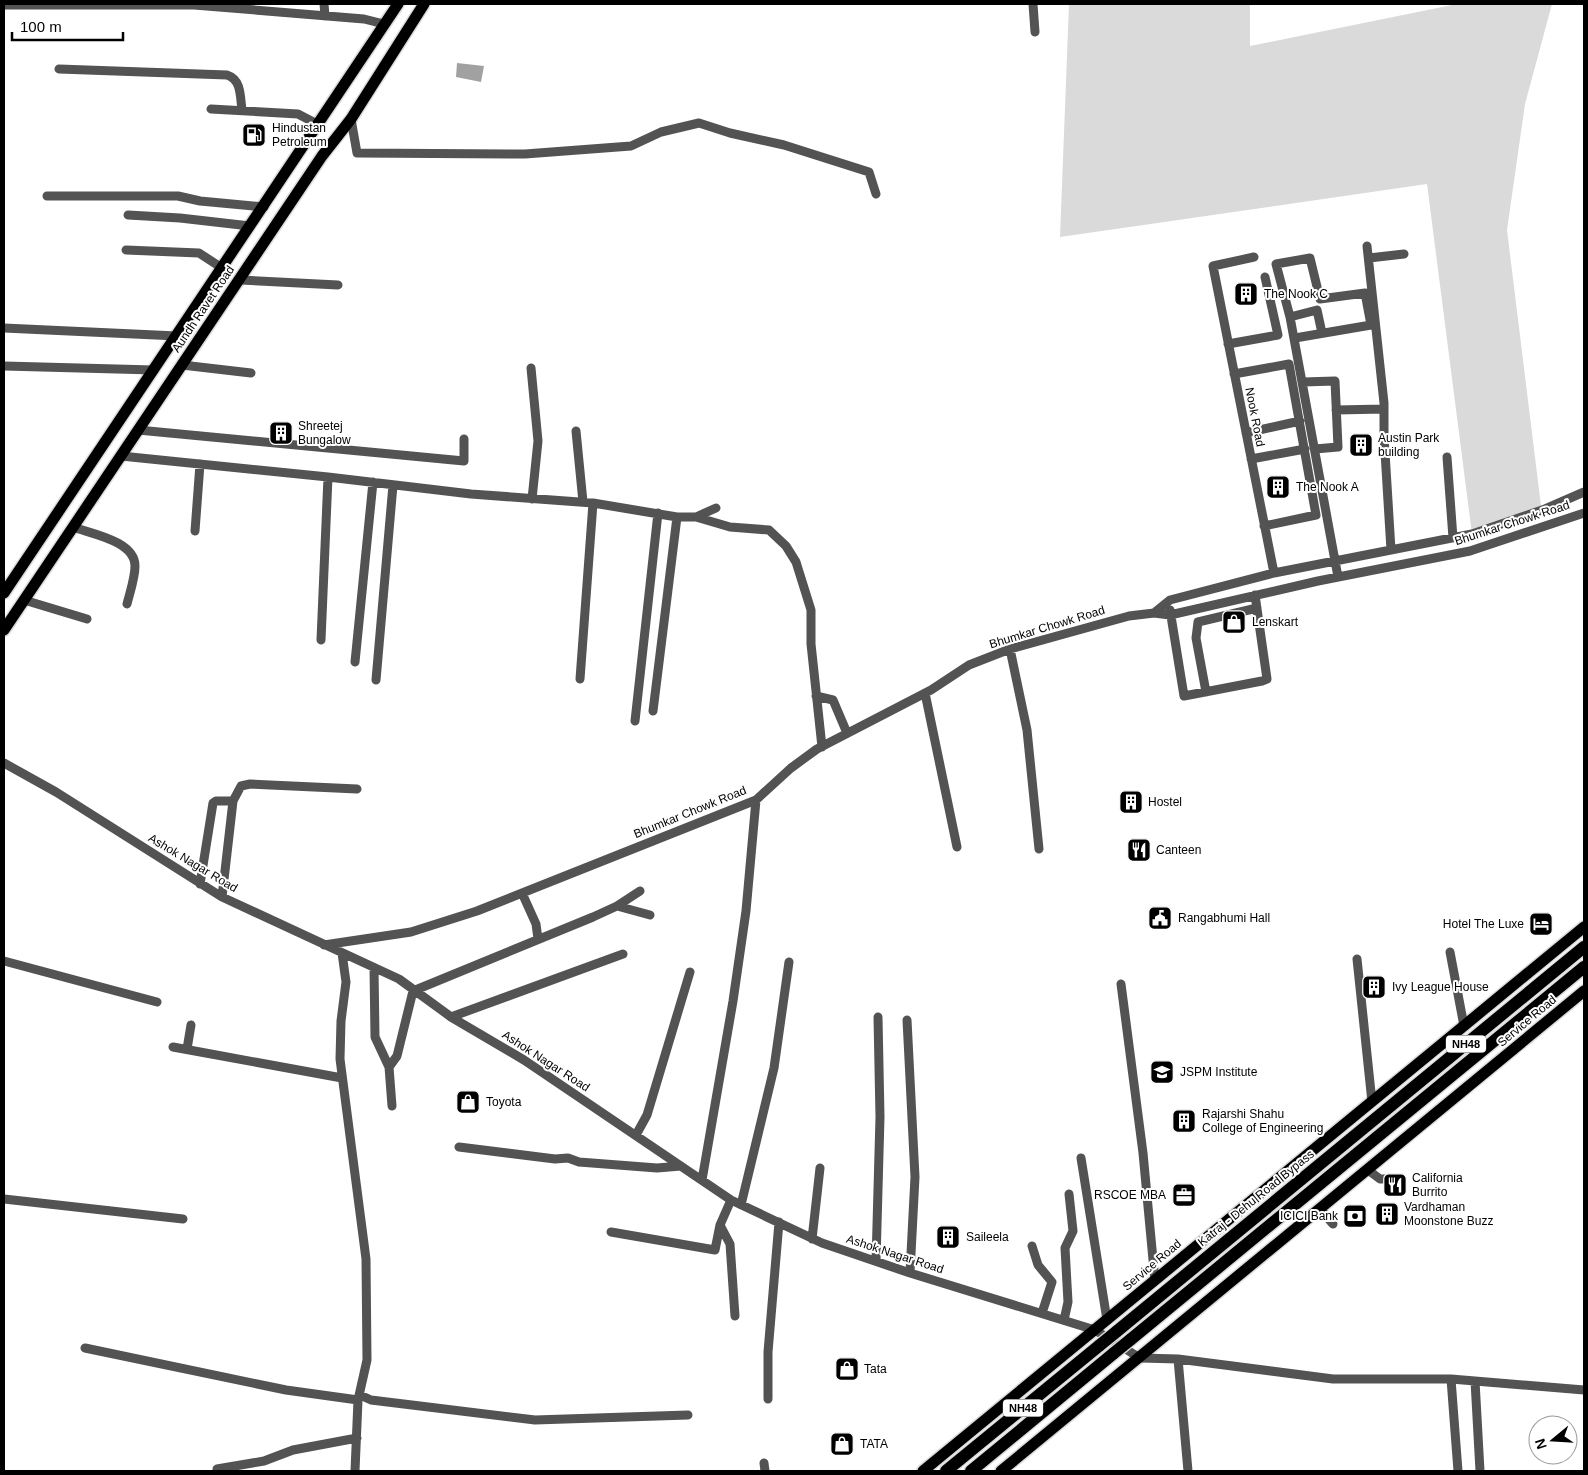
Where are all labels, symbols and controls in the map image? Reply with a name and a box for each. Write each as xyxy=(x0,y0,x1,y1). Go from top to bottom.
scale bar xyxy=(12,10,124,42)
text: 100 m xyxy=(20,18,62,35)
place label: Hindustan Petroleum xyxy=(272,121,327,149)
fuel station icon: Hindustan Petroleum xyxy=(241,122,267,148)
street label: Aundh Ravet Road xyxy=(169,263,237,355)
building icon: The Nook C xyxy=(1233,281,1259,307)
place label: The Nook C xyxy=(1264,287,1328,301)
street label: Nook Road xyxy=(1242,386,1268,448)
place label: Shreetej Bungalow xyxy=(298,419,351,447)
building icon: Shreetej Bungalow xyxy=(268,420,294,446)
place label: Austin Park building xyxy=(1378,431,1440,459)
building icon: Austin Park building xyxy=(1348,432,1374,458)
building icon: The Nook A xyxy=(1265,474,1291,500)
place label: The Nook A xyxy=(1296,480,1359,494)
street label: Bhumkar Chowk Road xyxy=(1453,498,1571,548)
street label: Bhumkar Chowk Road xyxy=(988,603,1106,651)
shop icon: Lenskart xyxy=(1221,609,1247,635)
place label: Lenskart xyxy=(1252,615,1299,629)
street label: Bhumkar Chowk Road xyxy=(632,783,748,841)
building icon: Hostel xyxy=(1118,789,1144,815)
place label: Hostel xyxy=(1148,795,1182,809)
street label: Ashok Nagar Road xyxy=(146,831,240,895)
restaurant icon: Canteen xyxy=(1126,837,1152,863)
place label: Canteen xyxy=(1156,843,1201,857)
public building icon: Rangabhumi Hall xyxy=(1147,905,1173,931)
place label: Rangabhumi Hall xyxy=(1178,911,1270,925)
hotel icon: Hotel The Luxe xyxy=(1528,911,1554,937)
place label: Hotel The Luxe xyxy=(1443,917,1524,931)
building icon: Ivy League House xyxy=(1361,974,1387,1000)
place label: Ivy League House xyxy=(1392,980,1489,994)
street label: Service Road xyxy=(1495,992,1559,1050)
street label: Ashok Nagar Road xyxy=(500,1028,592,1094)
road number: NH48 xyxy=(1446,1036,1486,1052)
school or university icon: JSPM Institute xyxy=(1149,1059,1175,1085)
place label: JSPM Institute xyxy=(1180,1065,1258,1079)
shop icon: Toyota xyxy=(455,1089,481,1115)
place label: Toyota xyxy=(486,1095,522,1109)
place label: Rajarshi Shahu College of Engineering xyxy=(1202,1107,1323,1135)
building icon: Rajarshi Shahu College of Engineering xyxy=(1171,1108,1197,1134)
street label: Katraj - Dehu Road Bypass xyxy=(1195,1147,1317,1249)
place label: California Burrito xyxy=(1412,1171,1463,1199)
restaurant icon: California Burrito xyxy=(1382,1172,1408,1198)
office icon: RSCOE MBA xyxy=(1171,1182,1197,1208)
place label: RSCOE MBA xyxy=(1094,1188,1166,1202)
place label: Vardhaman Moonstone Buzz xyxy=(1404,1200,1493,1228)
building icon: Vardhaman Moonstone Buzz xyxy=(1374,1201,1400,1227)
bank icon: ICICI Bank xyxy=(1342,1203,1368,1229)
place label: ICICI Bank xyxy=(1280,1209,1339,1223)
building icon: Saileela xyxy=(935,1224,961,1250)
place label: Saileela xyxy=(966,1230,1009,1244)
street label: Ashok Nagar Road xyxy=(845,1232,945,1276)
street label: Service Road xyxy=(1120,1236,1184,1294)
shop icon: Tata xyxy=(834,1356,860,1382)
place label: Tata xyxy=(864,1362,887,1376)
road number: NH48 xyxy=(1003,1400,1043,1416)
north arrow xyxy=(1528,1415,1578,1465)
shop icon: TATA xyxy=(829,1431,855,1457)
place label: TATA xyxy=(860,1437,888,1451)
text: N xyxy=(1531,1437,1550,1451)

